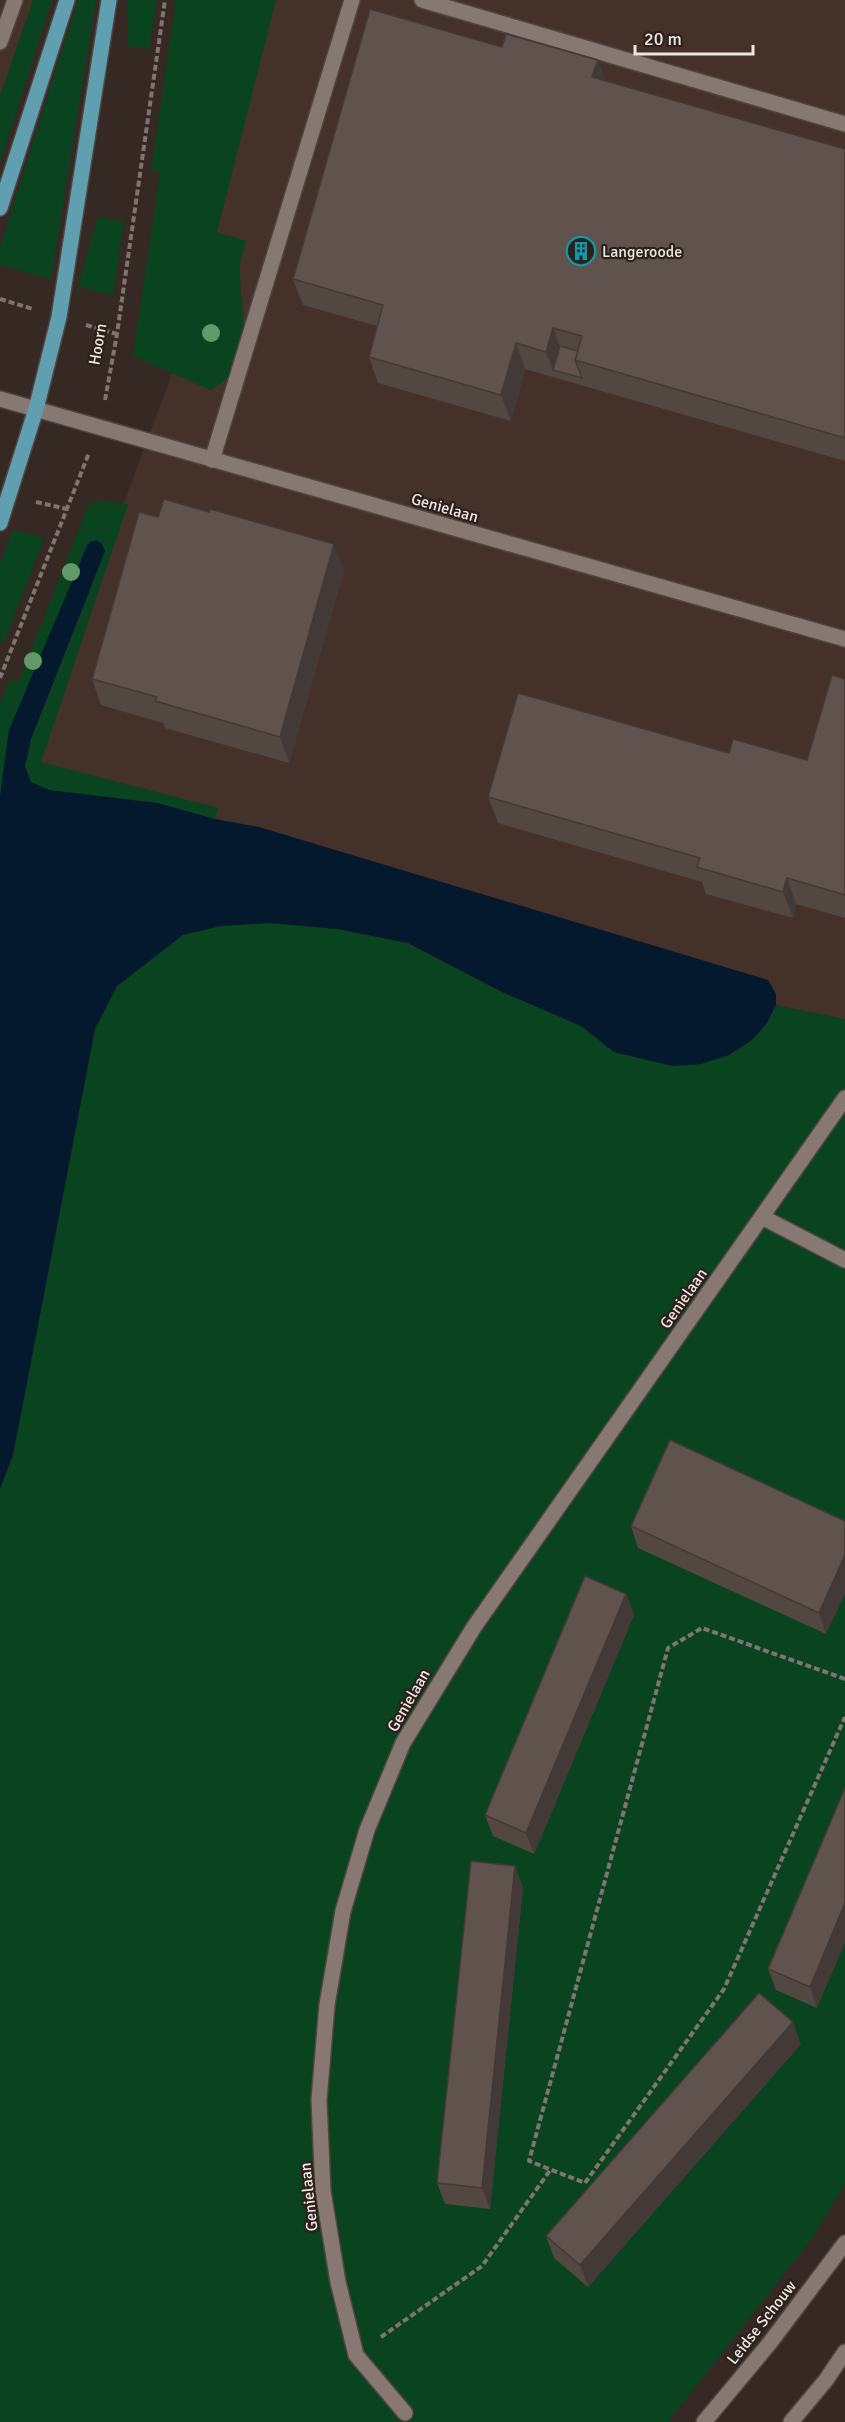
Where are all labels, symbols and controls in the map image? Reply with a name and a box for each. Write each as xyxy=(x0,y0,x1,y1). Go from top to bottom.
scale bar xyxy=(635,18,754,56)
text: 20 m xyxy=(644,28,682,50)
building icon: Langeroode xyxy=(565,235,597,267)
place label: Langeroode xyxy=(602,242,682,262)
street label: Hoorn xyxy=(84,322,111,367)
street label: Genielaan xyxy=(409,489,481,527)
street label: Genielaan xyxy=(656,1265,712,1333)
street label: Genielaan xyxy=(383,1666,435,1735)
street label: Genielaan xyxy=(295,2162,323,2232)
street label: Leidse Schouw xyxy=(723,2276,801,2369)

